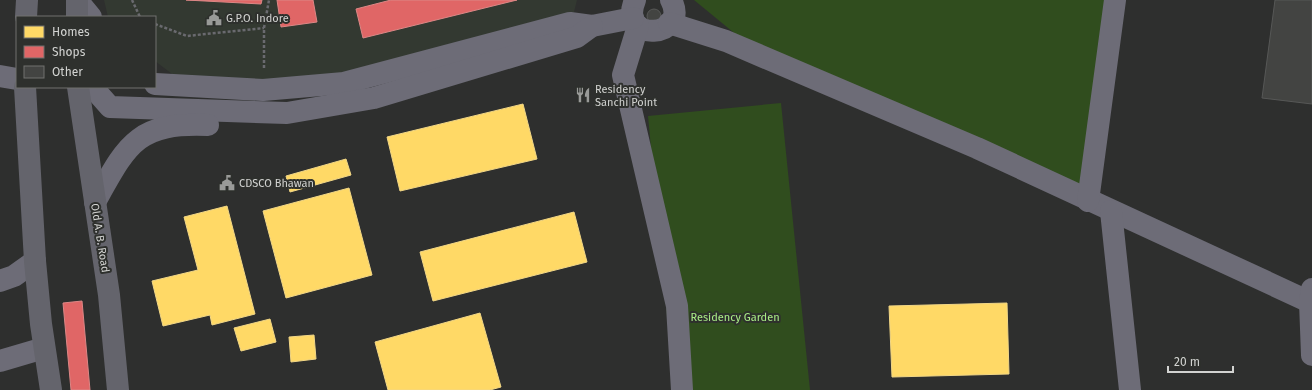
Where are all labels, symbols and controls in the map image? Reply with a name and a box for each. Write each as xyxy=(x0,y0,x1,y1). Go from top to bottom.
public building icon: G.P.O. Indore xyxy=(205,9,223,27)
place label: G.P.O. Indore xyxy=(226,12,289,25)
legend xyxy=(16,16,156,88)
text: Homes xyxy=(52,25,90,39)
text: Shops xyxy=(52,45,86,59)
text: Other xyxy=(52,65,83,79)
place label: Residency Sanchi Point xyxy=(595,83,657,109)
restaurant icon: Residency Sanchi Point xyxy=(574,86,592,104)
public building icon: CDSCO Bhawan xyxy=(218,174,236,192)
place label: CDSCO Bhawan xyxy=(239,177,314,190)
street label: Old A. B. Road xyxy=(88,203,112,273)
park label: Residency Garden xyxy=(690,311,780,324)
scale bar xyxy=(1168,348,1233,374)
text: 20 m xyxy=(1174,355,1200,369)

